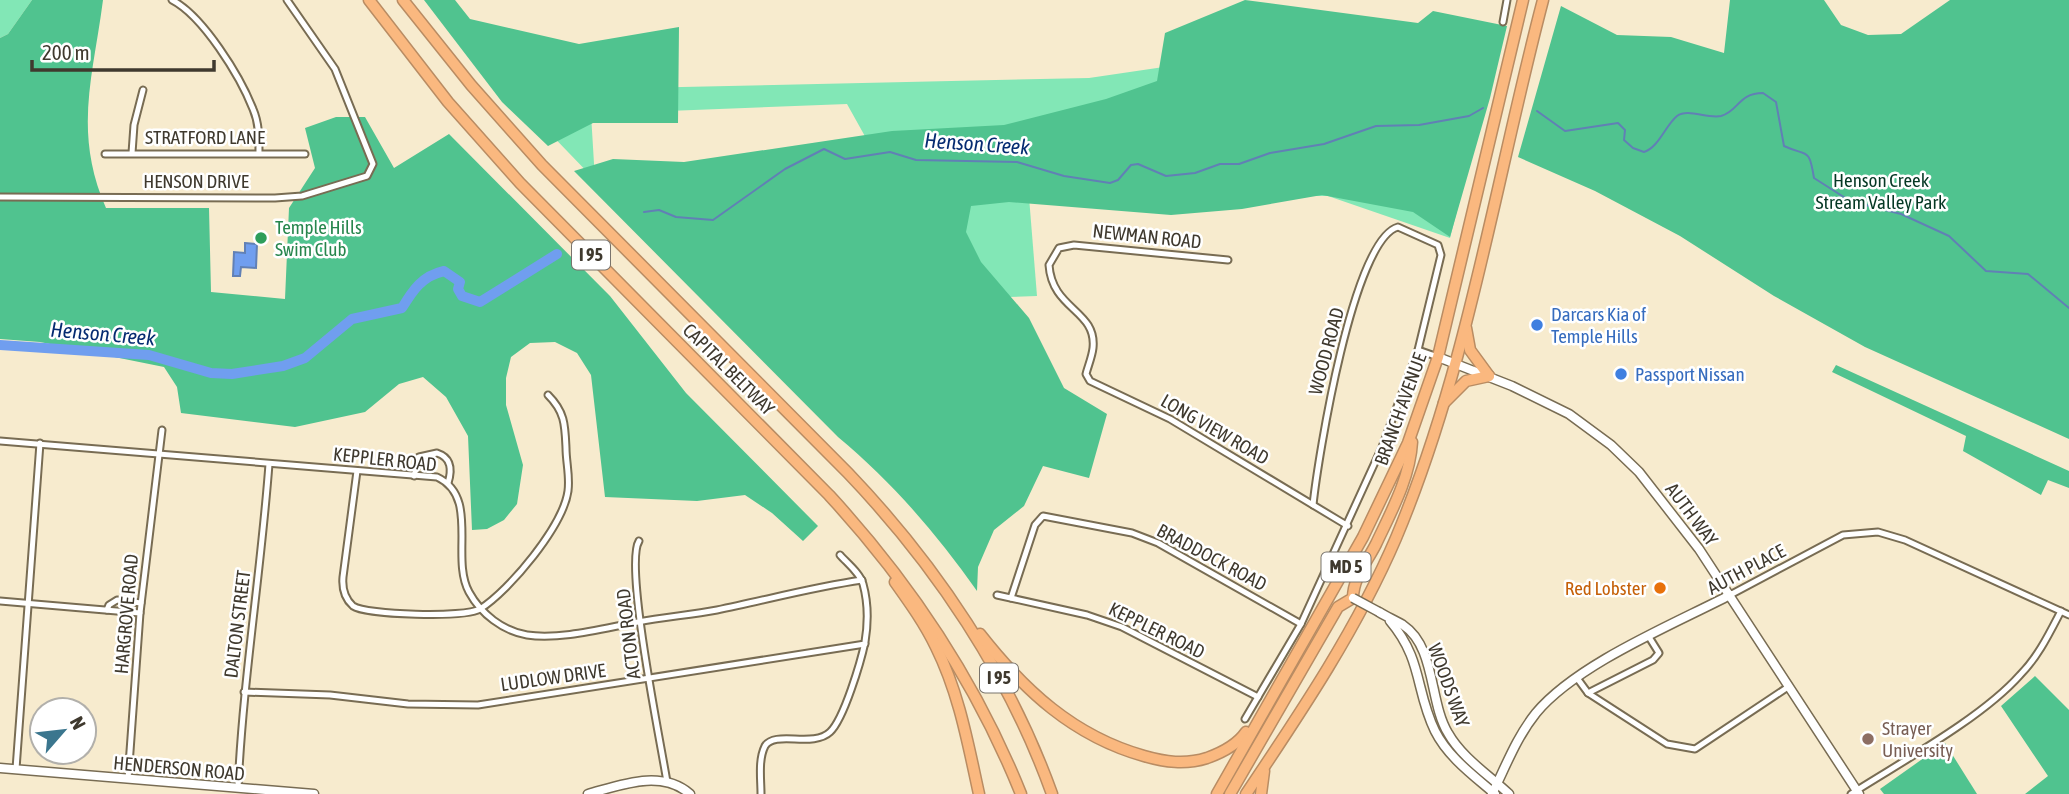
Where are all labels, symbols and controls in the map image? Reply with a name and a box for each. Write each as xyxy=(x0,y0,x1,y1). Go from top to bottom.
scale bar xyxy=(32,28,214,72)
text: 200 m xyxy=(42,40,90,64)
street label: STRATFORD LANE xyxy=(145,126,265,148)
water label: Henson Creek xyxy=(924,127,1031,159)
park label: Henson Creek Stream Valley Park xyxy=(1816,169,1947,213)
street label: HENSON DRIVE xyxy=(143,170,249,192)
place label: Temple Hills Swim Club xyxy=(275,216,362,260)
street label: NEWMAN ROAD xyxy=(1092,219,1202,253)
marker: Temple Hills Swim Club xyxy=(253,230,269,246)
road number: I 95 xyxy=(572,241,610,270)
place label: Darcars Kia of Temple Hills xyxy=(1551,303,1646,347)
street label: WOOD ROAD xyxy=(1304,305,1348,397)
water label: Henson Creek xyxy=(50,316,157,350)
marker: Darcars Kia of Temple Hills xyxy=(1529,317,1545,333)
street label: CAPITAL BELTWAY xyxy=(679,319,780,420)
street label: BRANCH AVENUE xyxy=(1369,350,1431,468)
place label: Passport Nissan xyxy=(1635,363,1745,385)
marker: Passport Nissan xyxy=(1613,366,1629,382)
street label: LONG VIEW ROAD xyxy=(1157,389,1273,469)
street label: KEPPLER ROAD xyxy=(332,443,438,475)
street label: AUTH WAY xyxy=(1661,478,1723,550)
street label: BRADDOCK ROAD xyxy=(1153,519,1271,595)
street label: AUTH PLACE xyxy=(1703,539,1789,599)
road number: MD 5 xyxy=(1322,552,1370,582)
street label: HARGROVE ROAD xyxy=(110,553,142,675)
street label: DALTON STREET xyxy=(219,568,255,679)
place label: Red Lobster xyxy=(1565,577,1646,599)
marker: Red Lobster xyxy=(1652,580,1668,596)
street label: ACTON ROAD xyxy=(612,587,644,681)
street label: KEPPLER ROAD xyxy=(1105,597,1209,663)
street label: WOODS WAY xyxy=(1424,640,1474,730)
street label: LUDLOW DRIVE xyxy=(499,659,607,695)
road number: I 95 xyxy=(980,664,1018,692)
north arrow xyxy=(28,696,98,766)
text: N xyxy=(66,713,90,733)
place label: Strayer University xyxy=(1882,717,1953,761)
marker: Strayer University xyxy=(1860,731,1876,747)
street label: HENDERSON ROAD xyxy=(112,751,246,785)

